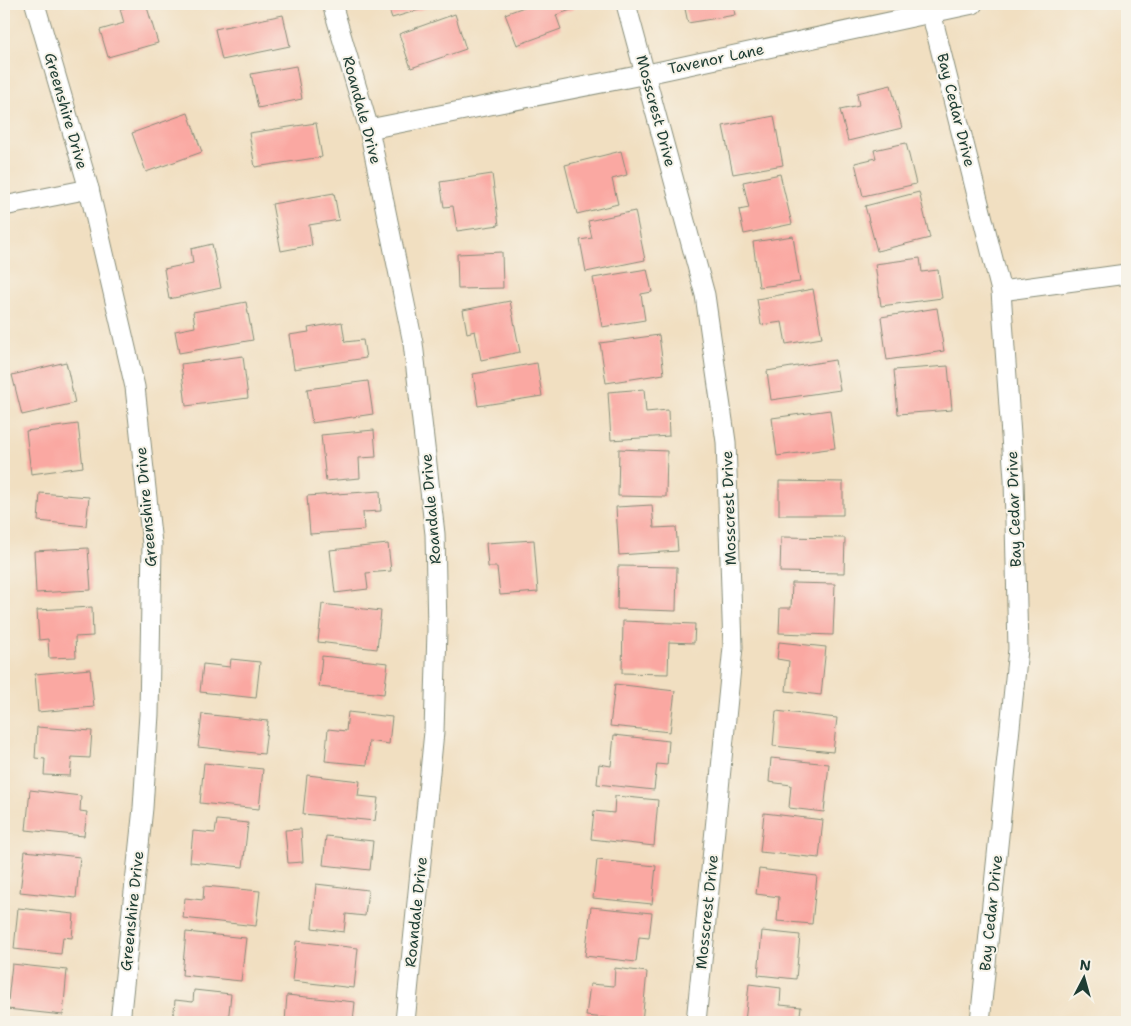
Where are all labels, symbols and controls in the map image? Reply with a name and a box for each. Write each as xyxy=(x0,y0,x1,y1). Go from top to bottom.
street label: Tavenor Lane xyxy=(666,39,766,79)
street label: Greenshire Drive xyxy=(40,50,92,172)
street label: Bay Cedar Drive xyxy=(932,51,980,169)
street label: Mosscrest Drive xyxy=(631,53,681,169)
street label: Roandale Drive xyxy=(338,54,386,166)
street label: Greenshire Drive xyxy=(131,446,161,568)
street label: Mosscrest Drive xyxy=(717,450,741,566)
street label: Bay Cedar Drive xyxy=(1002,450,1026,568)
street label: Roandale Drive xyxy=(416,453,446,565)
street label: Greenshire Drive xyxy=(116,850,148,972)
street label: Mosscrest Drive xyxy=(691,854,723,970)
street label: Bay Cedar Drive xyxy=(975,854,1007,972)
street label: Roandale Drive xyxy=(400,856,432,968)
north arrow xyxy=(1058,954,1108,1004)
text: N xyxy=(1079,956,1092,975)

